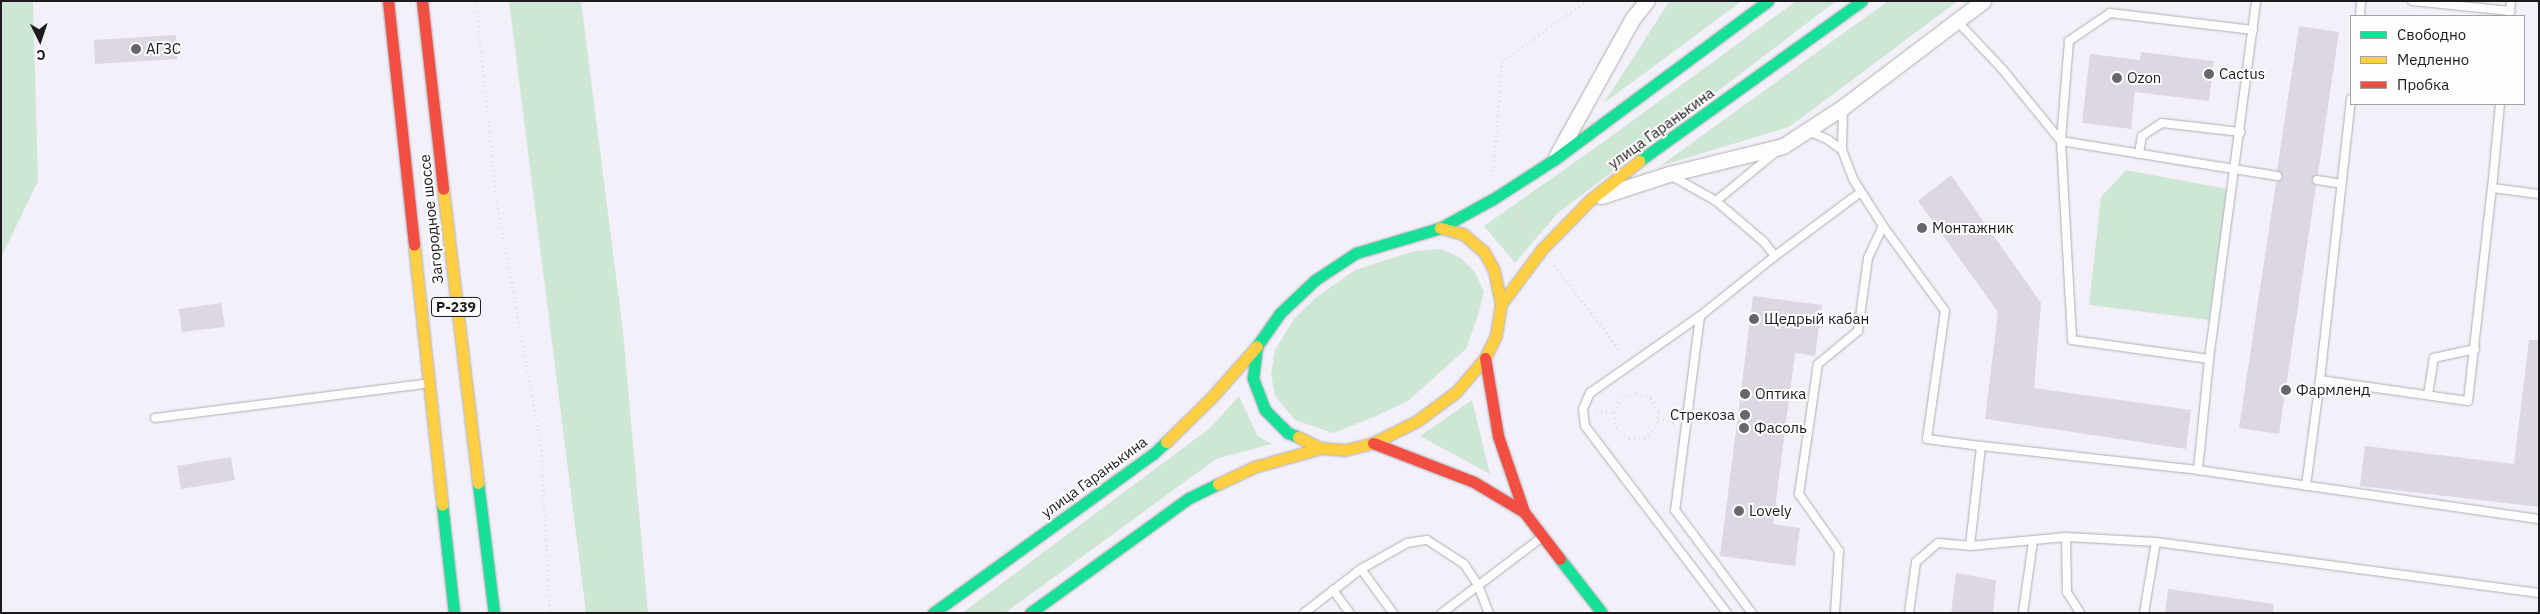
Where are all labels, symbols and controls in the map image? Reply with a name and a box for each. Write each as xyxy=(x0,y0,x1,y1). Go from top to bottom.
north arrow xyxy=(15,15,65,65)
legend xyxy=(2350,15,2525,105)
text: Свободно xyxy=(2397,25,2466,44)
place label: АГЗС xyxy=(146,40,181,58)
marker: АГЗС xyxy=(130,43,142,55)
text: С xyxy=(36,46,46,64)
text: Медленно xyxy=(2397,50,2469,69)
place label: Cactus xyxy=(2219,65,2265,83)
marker: Cactus xyxy=(2203,68,2215,80)
place label: Ozon xyxy=(2127,69,2161,87)
marker: Ozon xyxy=(2111,72,2123,84)
text: Пробка xyxy=(2397,75,2449,94)
street label: улица Гаранькина xyxy=(1605,84,1717,172)
street label: Загородное шоссе xyxy=(415,153,447,285)
place label: Монтажник xyxy=(1932,219,2014,237)
marker: Монтажник xyxy=(1916,222,1928,234)
road number: Р-239 xyxy=(430,296,482,318)
place label: Щедрый кабан xyxy=(1764,310,1869,328)
marker: Щедрый кабан xyxy=(1748,313,1760,325)
place label: Фармленд xyxy=(2296,381,2370,399)
marker: Фармленд xyxy=(2280,384,2292,396)
place label: Оптика xyxy=(1755,385,1806,403)
marker: Оптика xyxy=(1739,388,1751,400)
place label: Стрекоза xyxy=(1670,406,1735,424)
marker: Стрекоза xyxy=(1739,409,1751,421)
place label: Фасоль xyxy=(1754,419,1807,437)
marker: Фасоль xyxy=(1738,422,1750,434)
street label: улица Гаранькина xyxy=(1038,433,1150,521)
place label: Lovely xyxy=(1749,502,1792,520)
marker: Lovely xyxy=(1733,505,1745,517)

